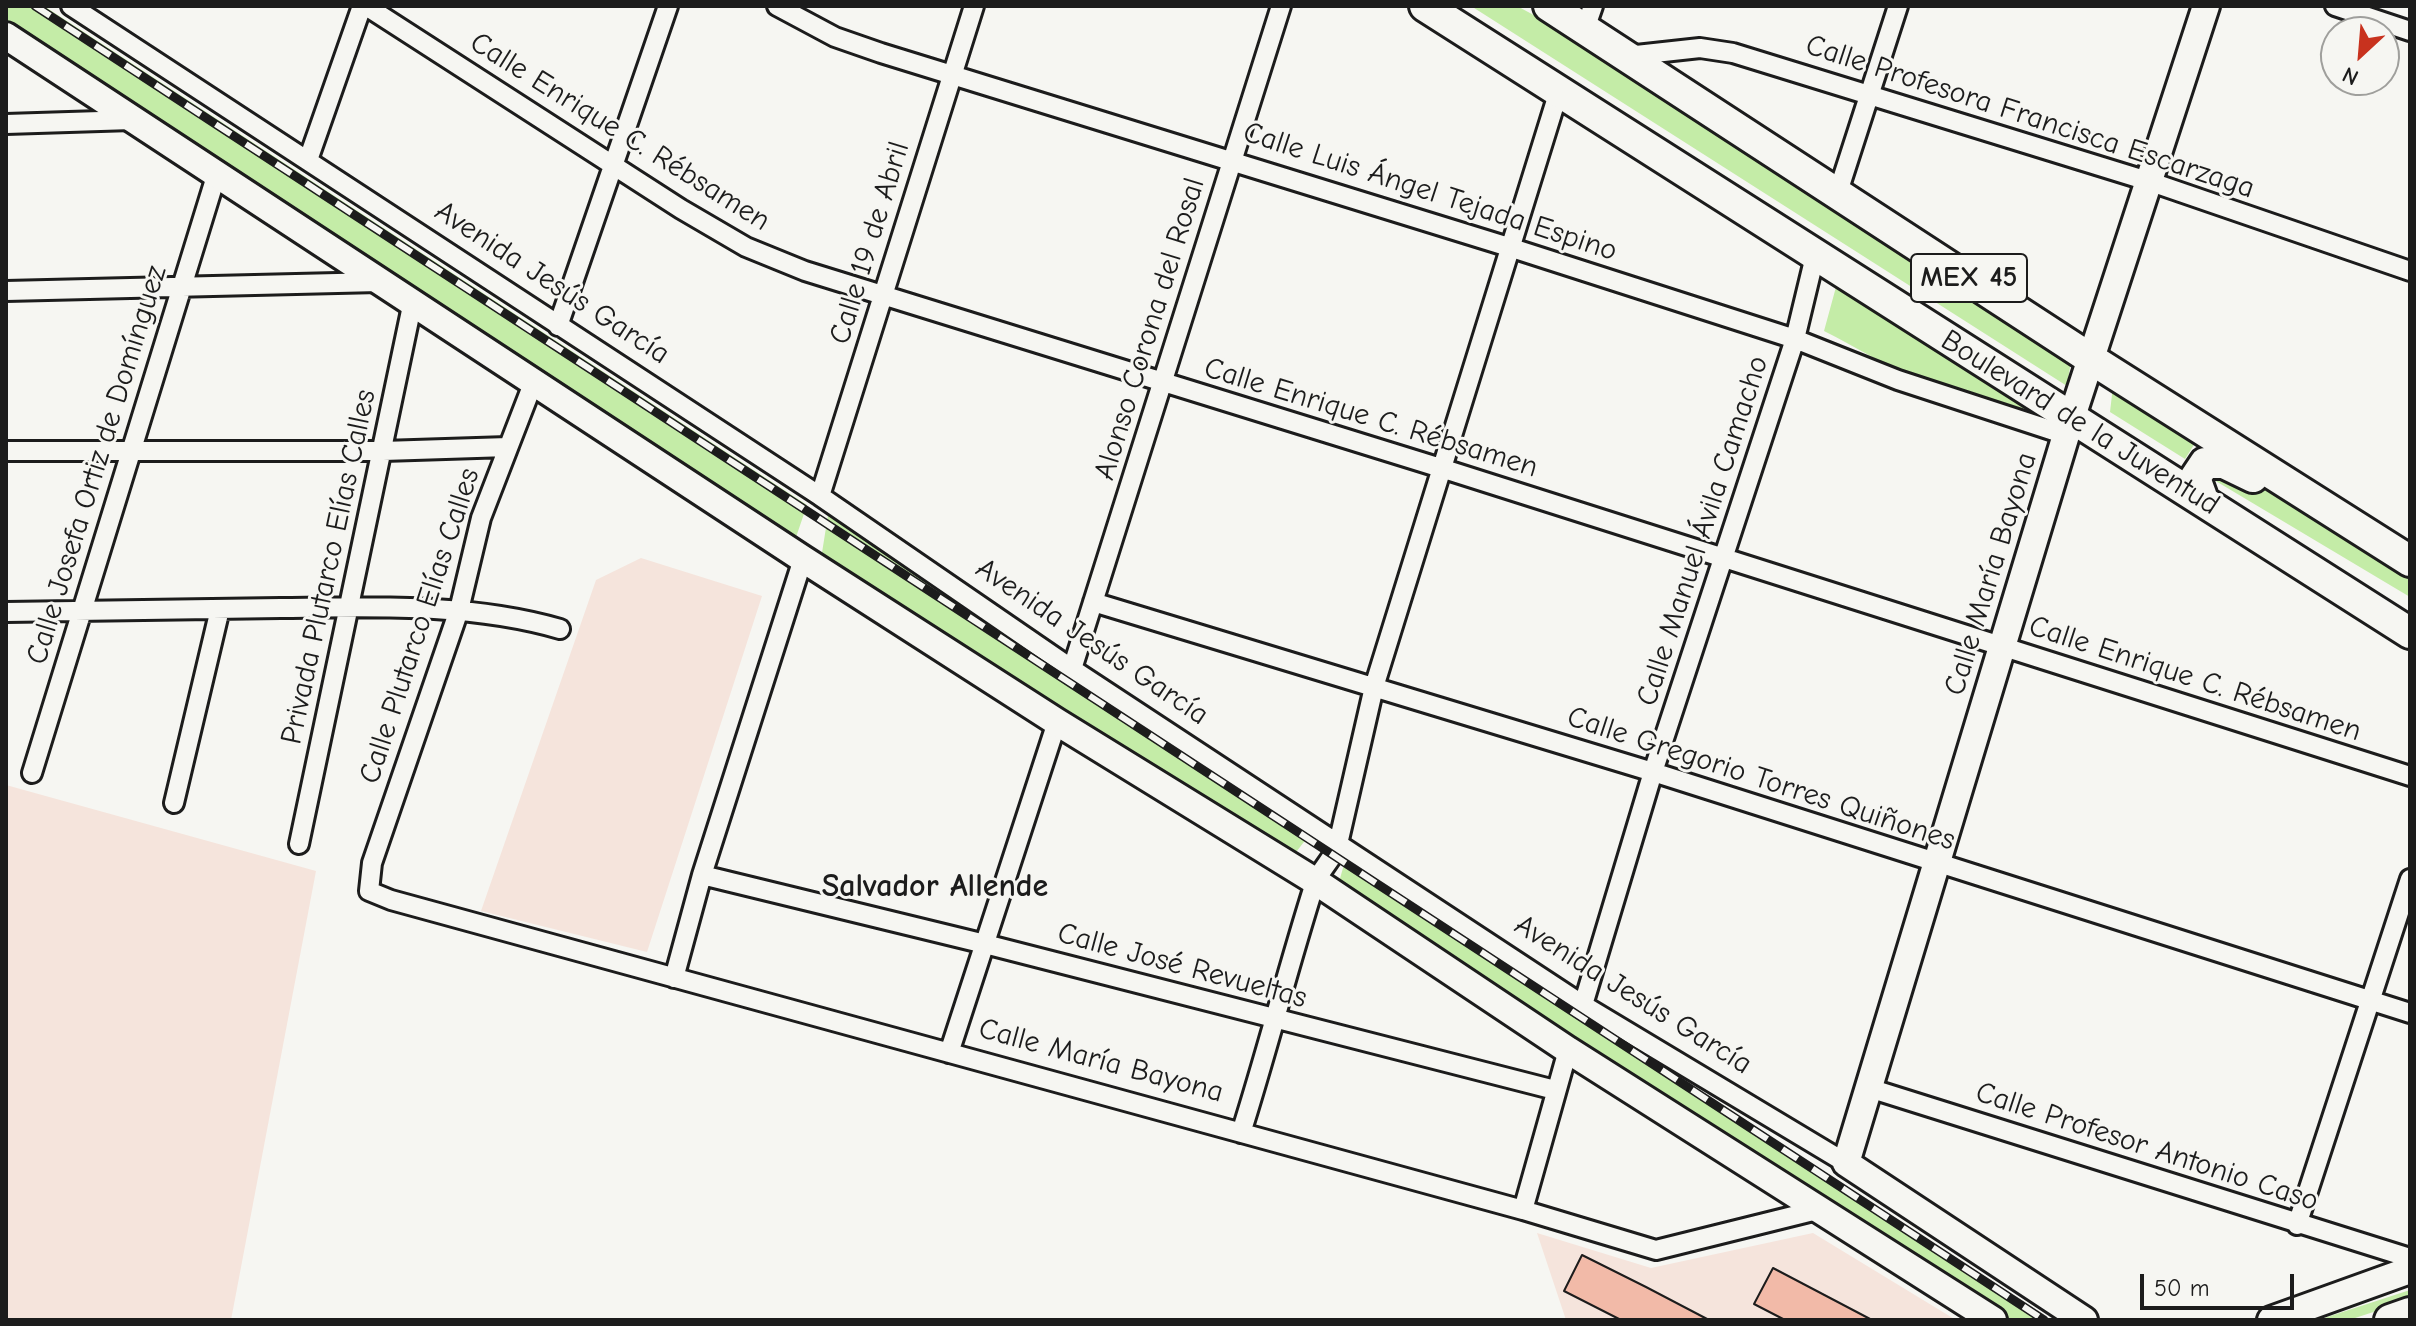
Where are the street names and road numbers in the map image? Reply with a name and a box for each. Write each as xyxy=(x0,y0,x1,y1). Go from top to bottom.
street label: Calle Enrique C. Rébsamen xyxy=(463,25,777,239)
street label: Calle Profesora Francisca Escarzaga xyxy=(1801,27,2259,207)
street label: Calle Luis Ángel Tejada Espino xyxy=(1239,114,1621,270)
street label: Calle 19 de Abril xyxy=(822,137,918,349)
street label: Alonso Corona del Rosal xyxy=(1087,174,1213,484)
street label: Avenida Jesús García xyxy=(428,194,676,372)
road number: MEX 45 xyxy=(1911,254,2027,302)
street label: Calle Josefa Ortiz de Domínguez xyxy=(19,261,175,669)
street label: Boulevard de la Juventud xyxy=(1934,323,2226,523)
street label: Calle Enrique C. Rébsamen xyxy=(1200,350,1542,486)
street label: Calle Manuel Ávila Camacho xyxy=(1629,352,1777,710)
street label: Privada Plutarco Elías Calles xyxy=(274,386,384,748)
street label: Calle María Bayona xyxy=(1937,448,2045,700)
street label: Calle Plutarco Elías Calles xyxy=(352,464,488,788)
street label: Avenida Jesús García xyxy=(969,551,1215,733)
street label: Calle Enrique C. Rébsamen xyxy=(2024,608,2366,750)
street label: Calle Gregorio Torres Quiñones xyxy=(1562,699,1960,859)
street label: Avenida Jesús García xyxy=(1508,907,1758,1083)
street label: Calle José Revueltas xyxy=(1053,915,1311,1017)
street label: Calle María Bayona xyxy=(975,1011,1227,1111)
street label: Calle Profesor Antonio Caso xyxy=(1971,1075,2323,1219)

